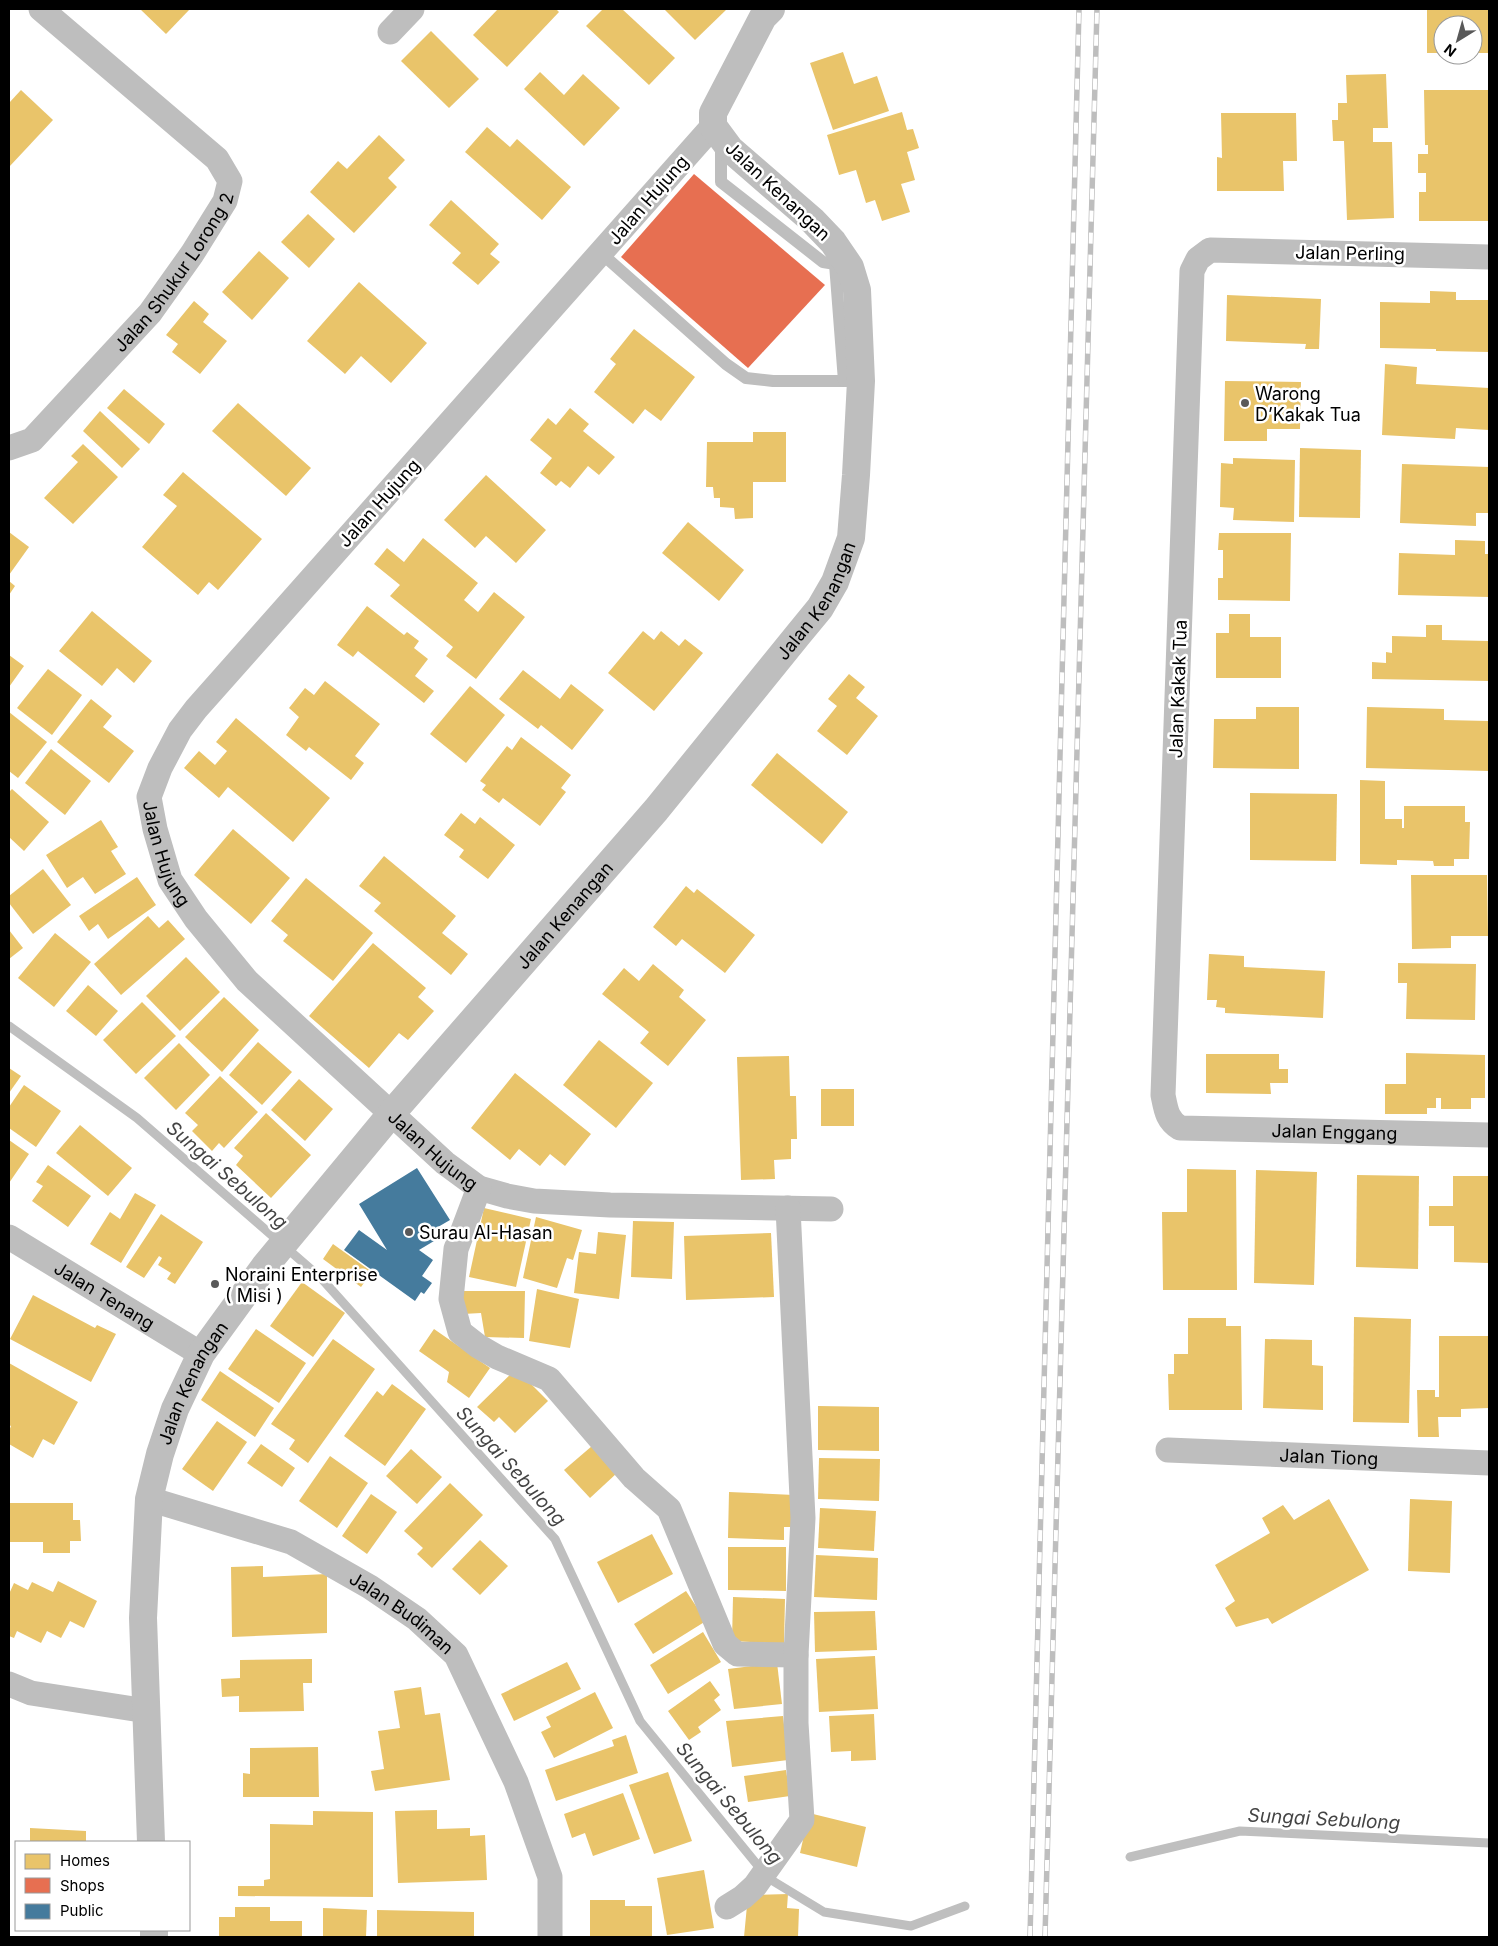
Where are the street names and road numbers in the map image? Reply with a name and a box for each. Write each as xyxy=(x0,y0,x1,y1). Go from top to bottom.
street label: Jalan Kenangan xyxy=(721,137,835,245)
street label: Jalan Hujung xyxy=(604,151,692,249)
street label: Jalan Shukur Lorong 2 xyxy=(109,190,237,356)
street label: Jalan Perling xyxy=(1295,242,1405,264)
street label: Jalan Hujung xyxy=(334,455,424,551)
street label: Jalan Kenangan xyxy=(772,539,859,664)
street label: Jalan Kakak Tua xyxy=(1165,619,1191,759)
street label: Jalan Hujung xyxy=(139,799,195,910)
street label: Jalan Kenangan xyxy=(512,857,617,973)
street label: Jalan Hujung xyxy=(384,1106,482,1194)
street label: Jalan Enggang xyxy=(1271,1120,1398,1143)
street label: Jalan Tenang xyxy=(51,1257,159,1334)
street label: Jalan Kenangan xyxy=(153,1317,232,1447)
street label: Jalan Tiong xyxy=(1279,1444,1379,1469)
street label: Jalan Budiman xyxy=(346,1567,458,1658)

